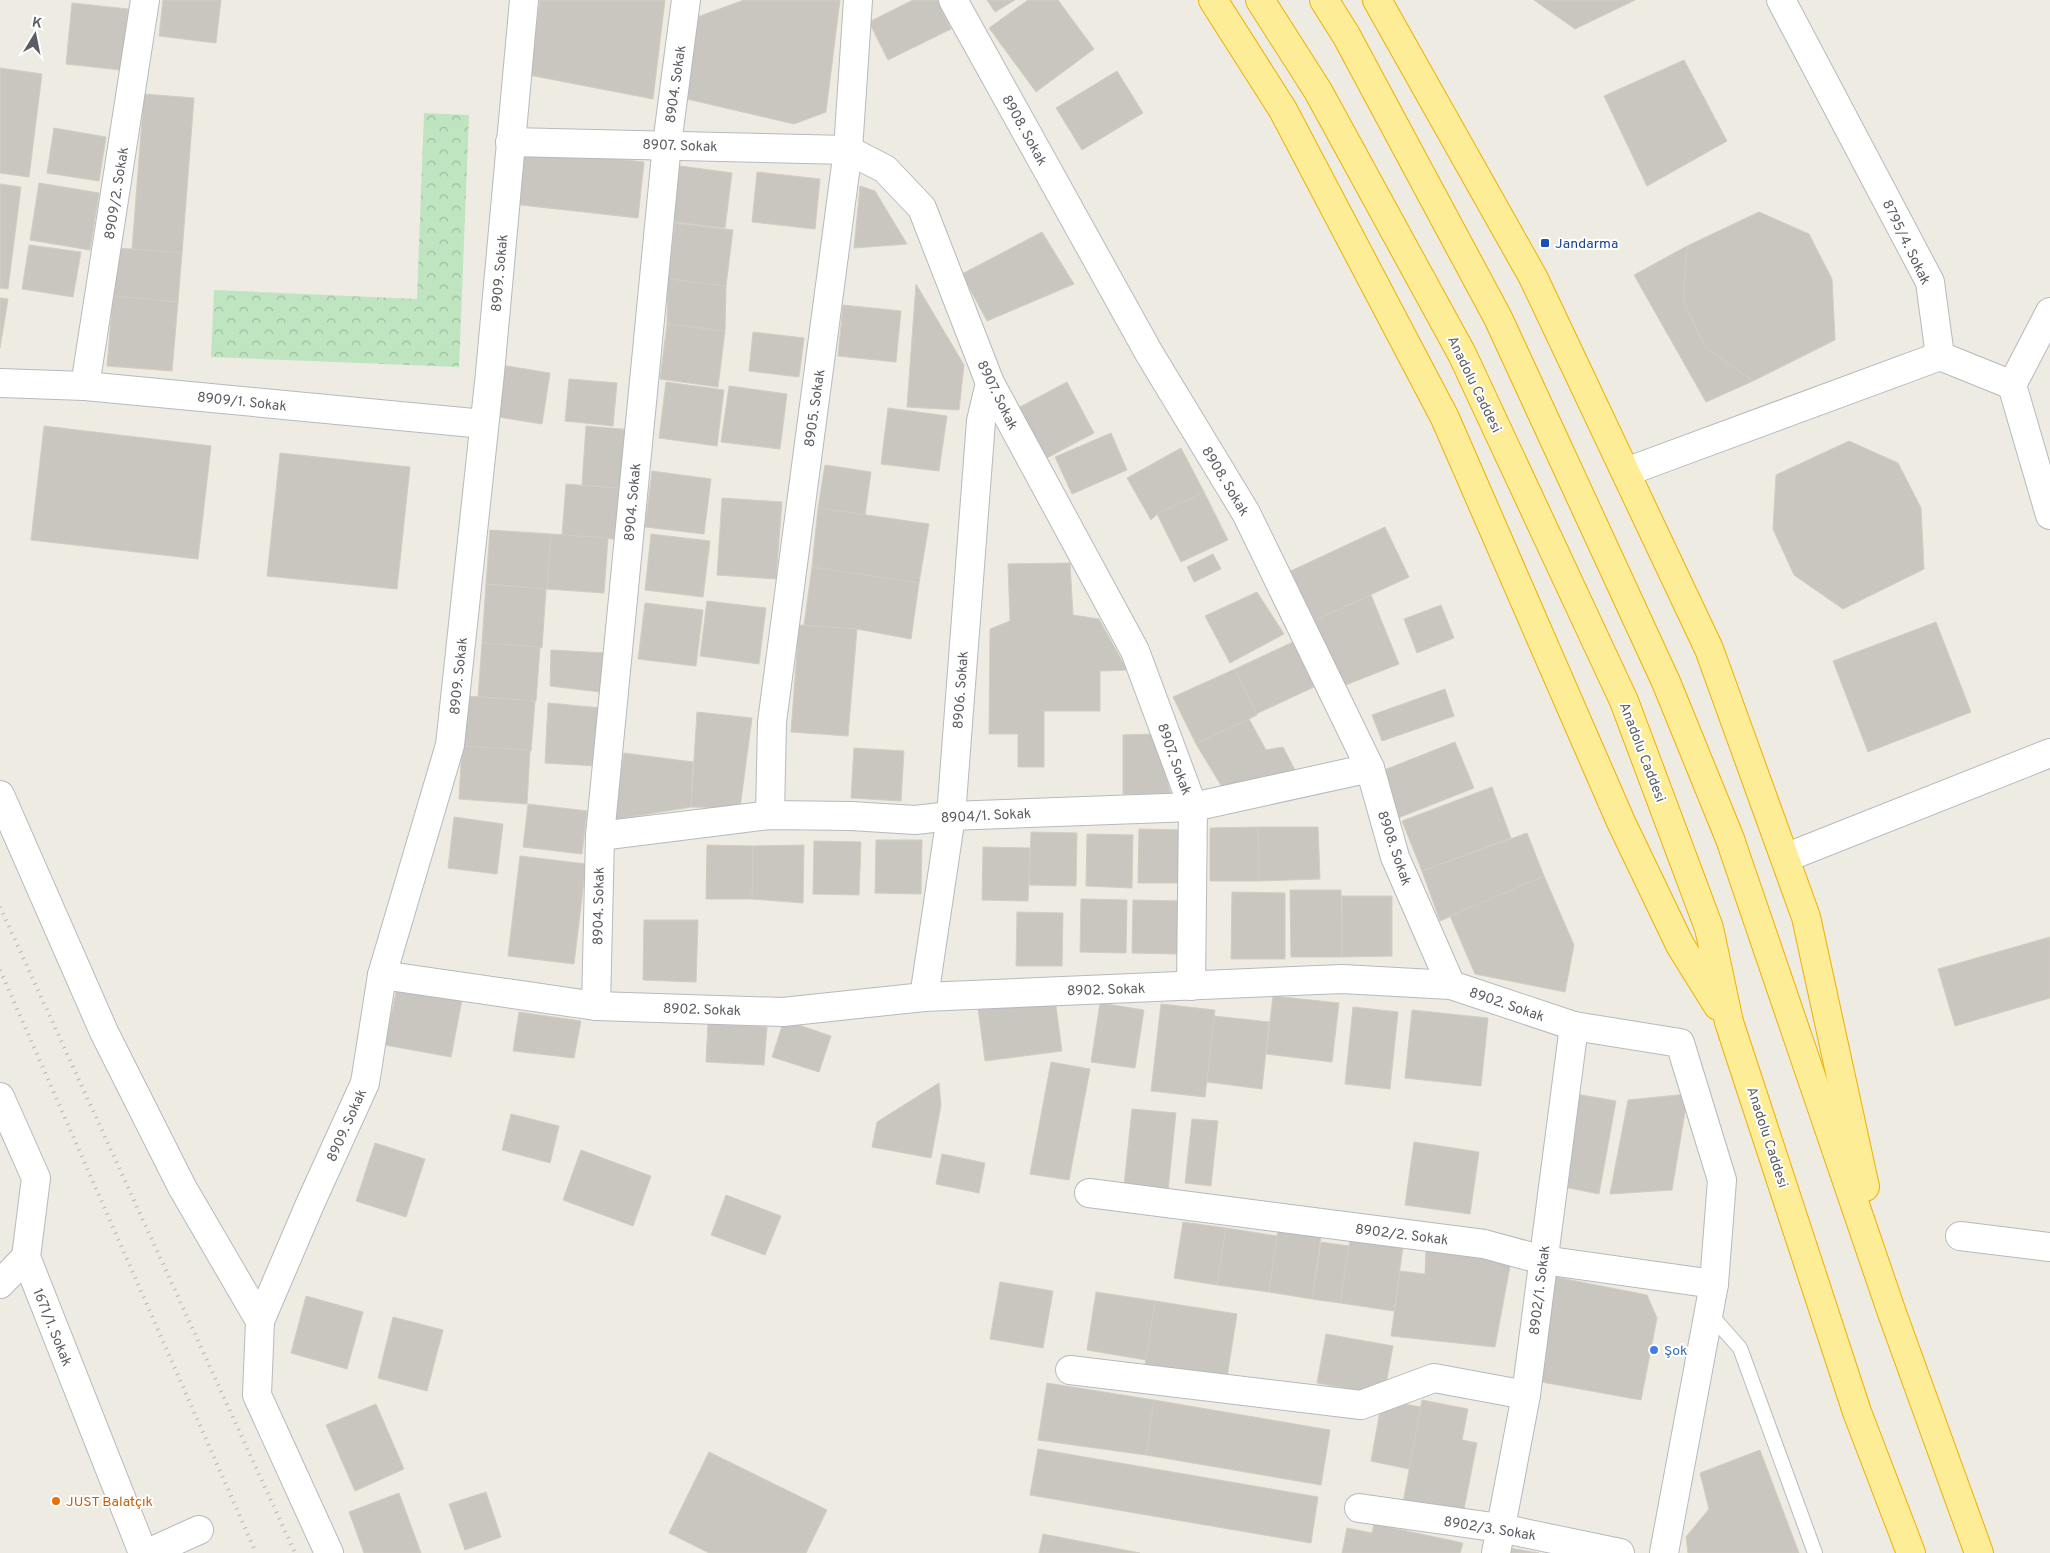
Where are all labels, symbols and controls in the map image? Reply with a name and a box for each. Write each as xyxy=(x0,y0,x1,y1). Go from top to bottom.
north arrow xyxy=(10,10,60,60)
text: K xyxy=(31,14,43,33)
street label: 8904. Sokak xyxy=(663,44,690,124)
street label: 8908. Sokak xyxy=(997,92,1050,169)
street label: 8907. Sokak xyxy=(642,137,718,156)
street label: 8909/2. Sokak xyxy=(102,146,133,241)
street label: 8795/4. Sokak xyxy=(1878,197,1934,288)
street label: 8909. Sokak xyxy=(489,233,512,313)
place label: Jandarma xyxy=(1555,236,1618,253)
marker: Jandarma xyxy=(1539,237,1551,249)
street label: Anadolu Caddesi xyxy=(1443,334,1504,436)
street label: 8907. Sokak xyxy=(973,358,1021,433)
street label: 8905. Sokak xyxy=(802,368,829,448)
street label: 8909/1. Sokak xyxy=(196,389,288,416)
street label: 8908. Sokak xyxy=(1197,444,1252,520)
street label: 8904. Sokak xyxy=(622,462,645,542)
street label: 8909. Sokak xyxy=(447,636,472,716)
street label: 8906. Sokak xyxy=(950,651,973,730)
street label: Anadolu Caddesi xyxy=(1615,700,1668,805)
street label: 8907. Sokak xyxy=(1153,721,1194,798)
street label: 8904/1. Sokak xyxy=(940,806,1032,827)
street label: 8908. Sokak xyxy=(1373,809,1414,888)
street label: 8904. Sokak xyxy=(590,867,609,945)
street label: 8902. Sokak xyxy=(1067,981,1145,1000)
street label: 8902. Sokak xyxy=(1467,985,1546,1026)
street label: 8902. Sokak xyxy=(663,1001,741,1020)
street label: Anadolu Caddesi xyxy=(1742,1085,1791,1190)
street label: 8909. Sokak xyxy=(324,1086,371,1165)
street label: 8902/2. Sokak xyxy=(1354,1221,1449,1250)
street label: 8902/1. Sokak xyxy=(1527,1244,1554,1336)
street label: 1671/1. Sokak xyxy=(28,1286,75,1369)
place label: Şok xyxy=(1664,1343,1687,1360)
marker: Şok xyxy=(1648,1344,1660,1356)
place label: JUST Balatçık xyxy=(66,1494,153,1511)
marker: JUST Balatçık xyxy=(50,1495,62,1507)
street label: 8902/3. Sokak xyxy=(1442,1514,1537,1545)

